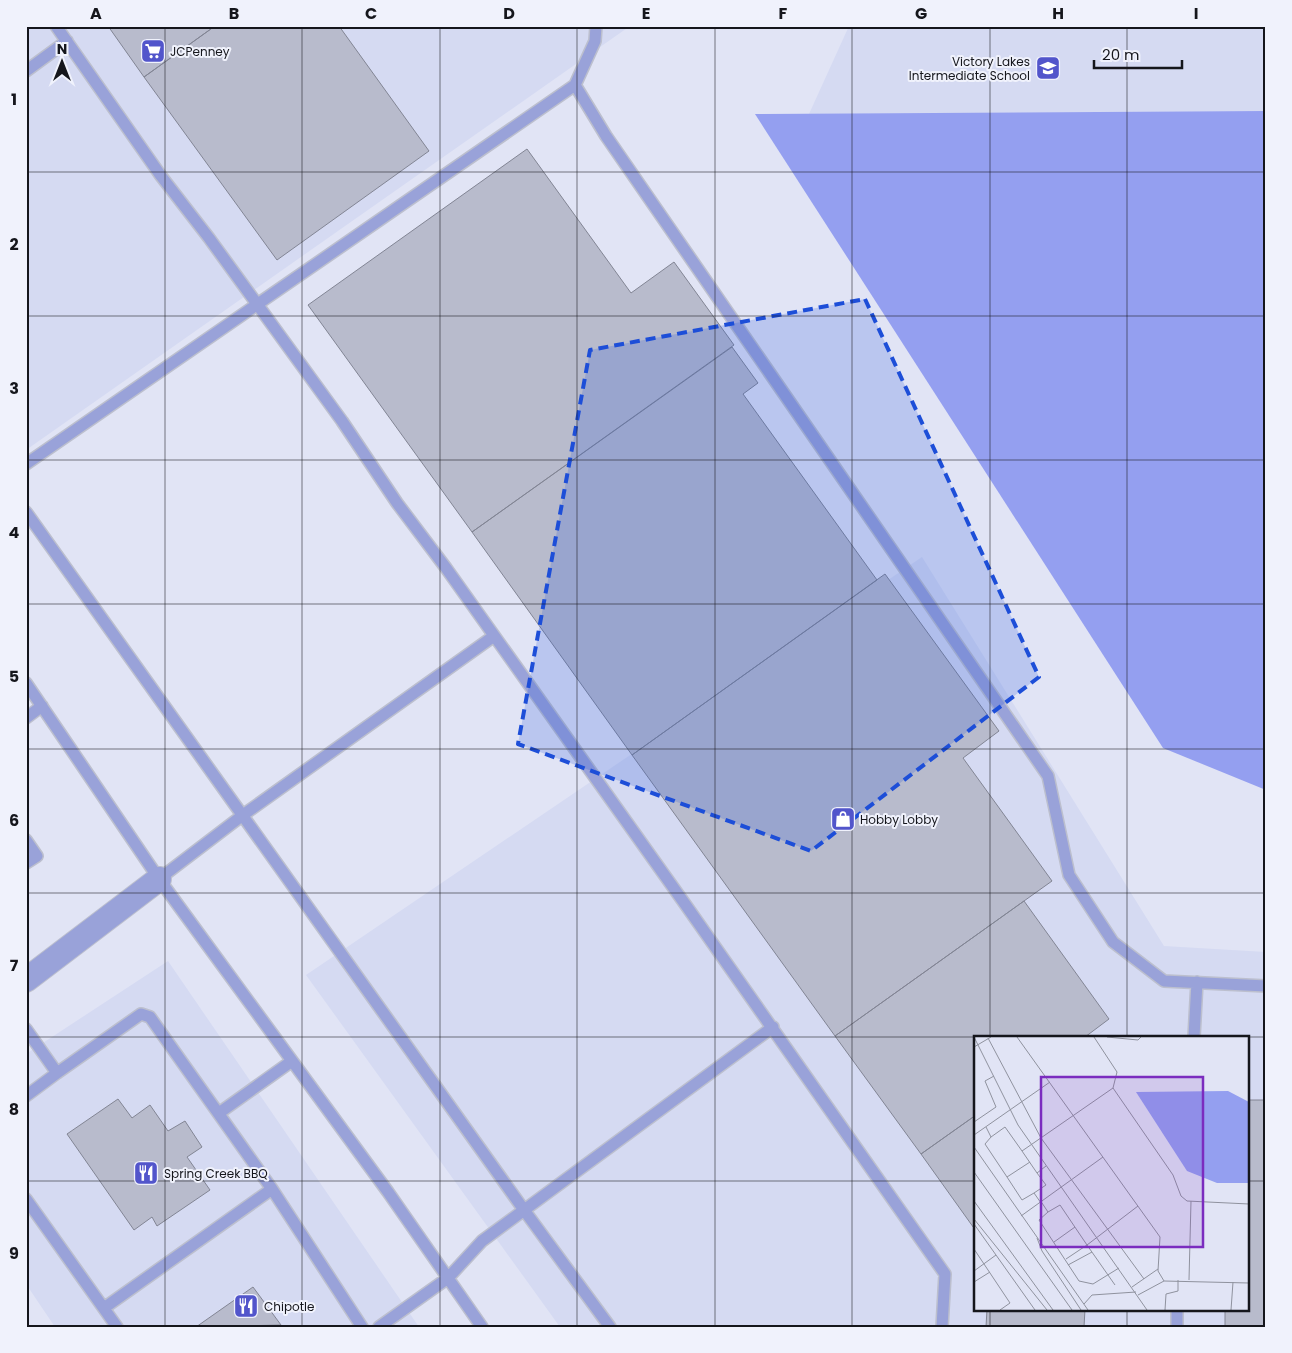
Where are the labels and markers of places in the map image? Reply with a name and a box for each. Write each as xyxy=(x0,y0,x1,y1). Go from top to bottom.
supermarket icon: JCPenney xyxy=(140,38,166,64)
place label: JCPenney xyxy=(170,43,230,60)
place label: Victory Lakes Intermediate School xyxy=(909,53,1030,84)
school or university icon: Victory Lakes Intermediate School xyxy=(1035,55,1061,81)
shop icon: Hobby Lobby xyxy=(830,806,856,832)
place label: Hobby Lobby xyxy=(860,811,938,828)
restaurant icon: Spring Creek BBQ xyxy=(133,1160,159,1186)
place label: Spring Creek BBQ xyxy=(164,1165,268,1182)
restaurant icon: Chipotle xyxy=(233,1293,259,1319)
place label: Chipotle xyxy=(264,1298,314,1315)

